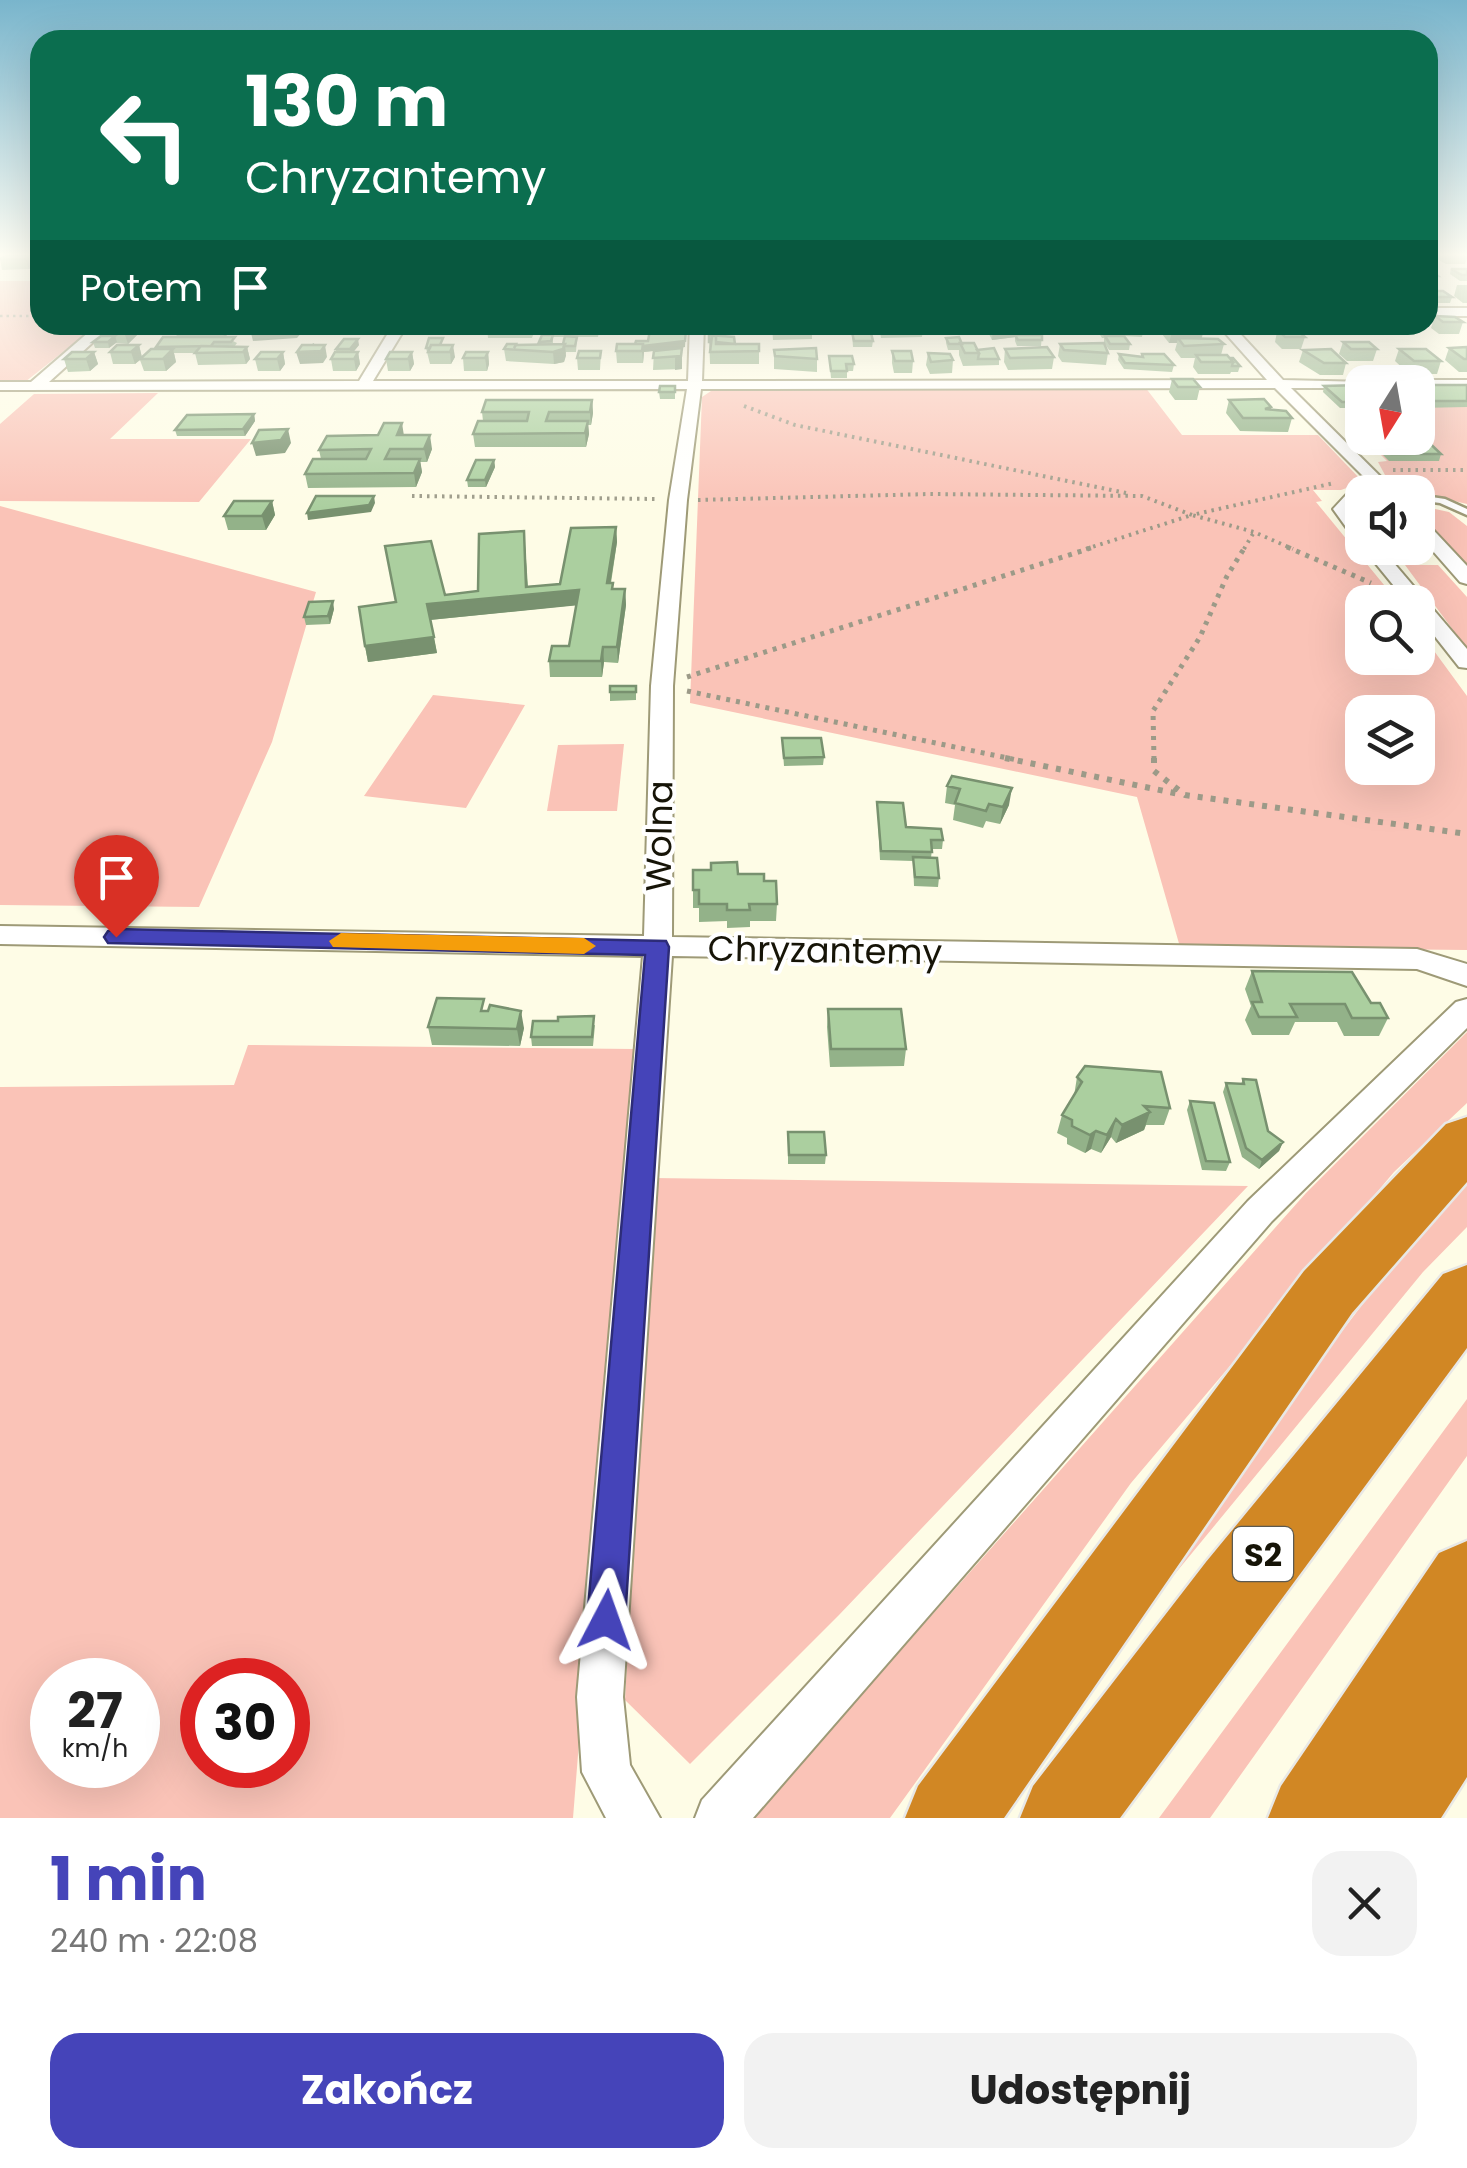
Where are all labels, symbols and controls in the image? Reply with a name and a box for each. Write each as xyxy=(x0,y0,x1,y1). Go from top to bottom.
text: 130 m xyxy=(245,52,448,151)
icon: left xyxy=(80,70,210,200)
text: Chryzantemy xyxy=(245,146,546,209)
icon: arrive xyxy=(223,260,278,315)
text: Potem xyxy=(80,261,203,314)
north arrow xyxy=(1345,365,1435,455)
map controls xyxy=(1345,365,1435,785)
button: sound xyxy=(1345,475,1435,565)
button: search xyxy=(1345,585,1435,675)
button: layers xyxy=(1345,695,1435,785)
street label: Wolna xyxy=(634,780,684,892)
pin xyxy=(74,835,159,938)
icon: arrive xyxy=(89,850,144,905)
street label: Chryzantemy xyxy=(707,923,943,977)
road number: S2 xyxy=(1233,1527,1293,1581)
position arrow xyxy=(554,1568,658,1672)
speed limit sign: 30 xyxy=(180,1658,310,1788)
text: 27 xyxy=(67,1675,123,1746)
text: km/h xyxy=(62,1731,128,1766)
text: 1 min xyxy=(50,1837,207,1921)
button: close xyxy=(1312,1851,1417,1956)
text: 240 m · 22:08 xyxy=(50,1918,258,1963)
button: Zakończ xyxy=(50,2033,724,2148)
button: Udostępnij xyxy=(744,2033,1417,2148)

